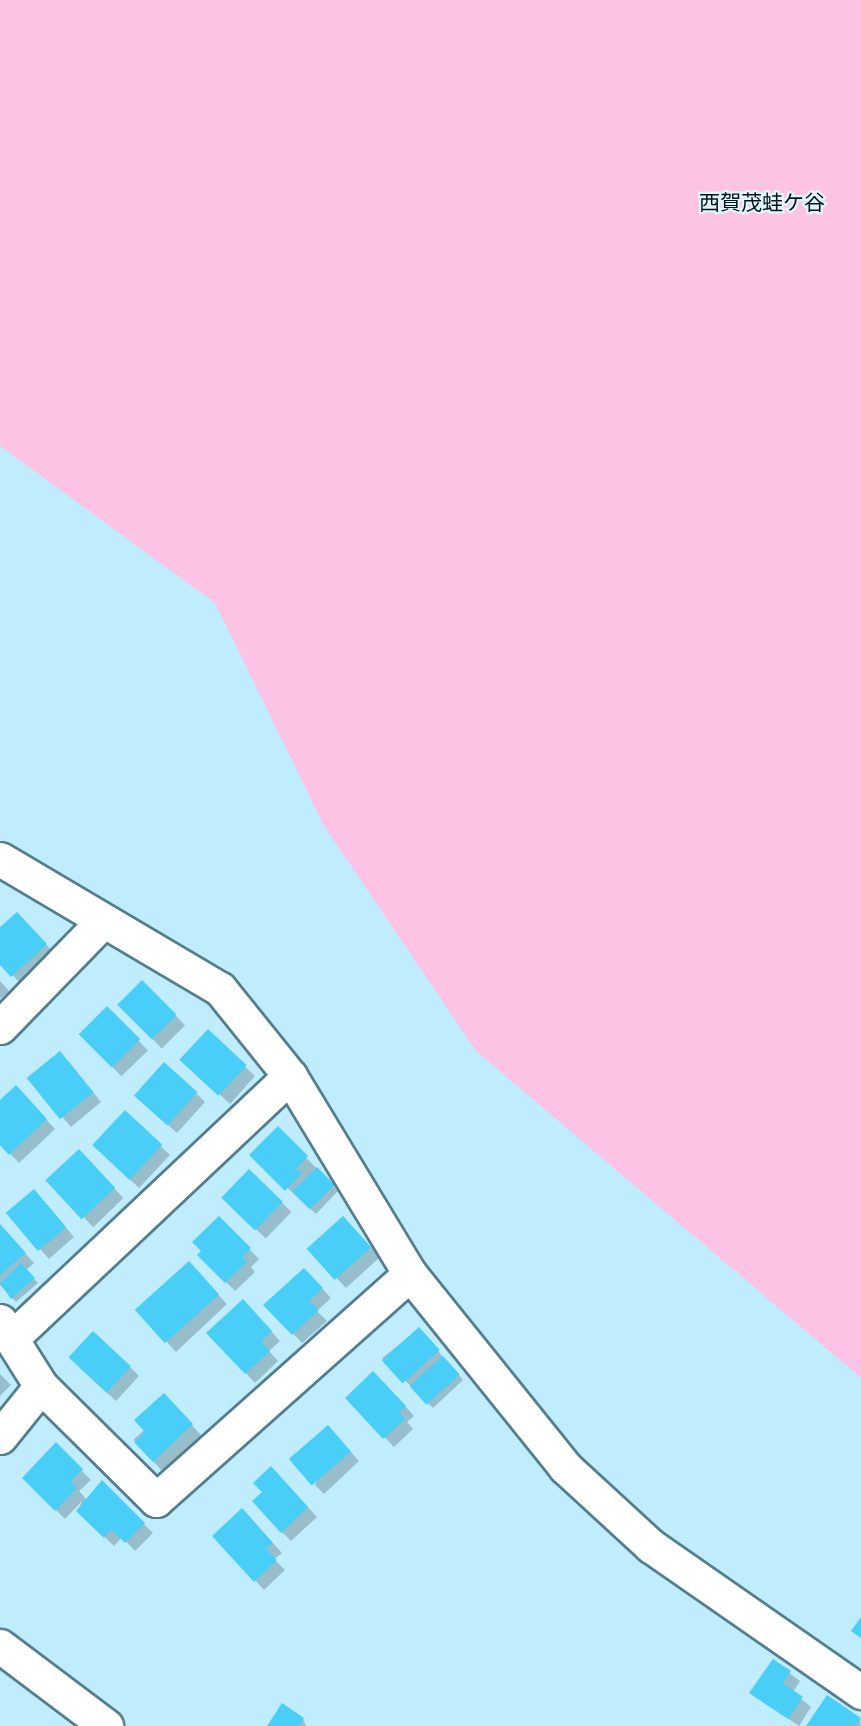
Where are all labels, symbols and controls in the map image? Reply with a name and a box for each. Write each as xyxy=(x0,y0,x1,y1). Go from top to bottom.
district label: 西賀茂蛙ケ谷 xyxy=(699,190,825,216)

